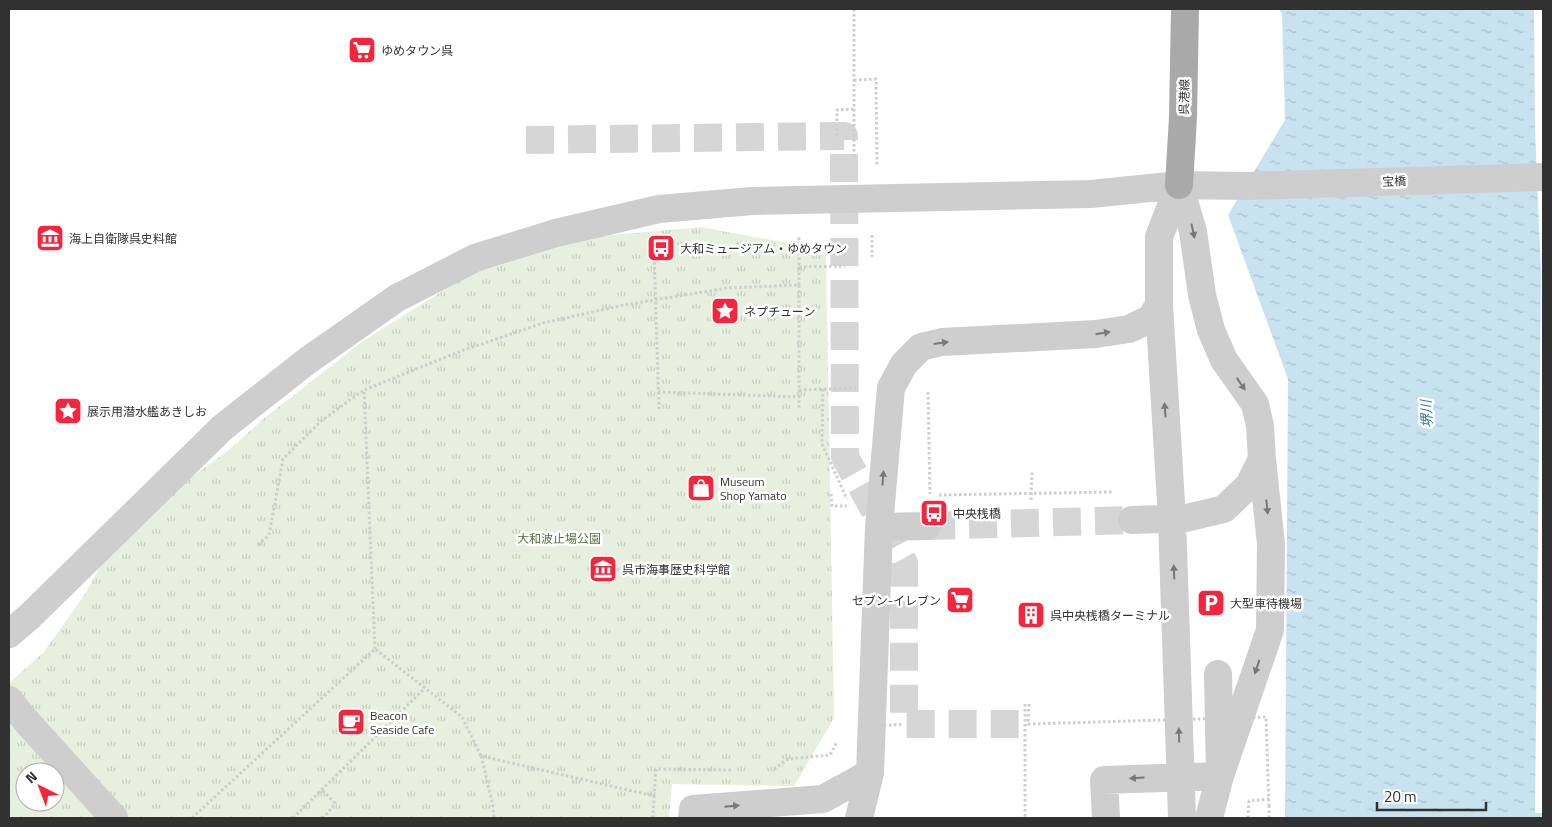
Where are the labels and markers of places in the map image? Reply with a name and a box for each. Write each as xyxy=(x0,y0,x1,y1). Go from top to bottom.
supermarket icon: ゆめタウン呉 xyxy=(347,35,377,65)
place label: ゆめタウン呉 xyxy=(381,41,453,60)
museum icon: 海上自衛隊呉史料館 xyxy=(35,223,65,253)
place label: 海上自衛隊呉史料館 xyxy=(69,229,177,248)
bus stop icon: 大和ミュージアム・ゆめタウン xyxy=(646,233,676,263)
place label: 大和ミュージアム・ゆめタウン xyxy=(680,239,847,258)
place icon: ネプチューン xyxy=(710,296,740,326)
place label: ネプチューン xyxy=(744,302,815,321)
place icon: 展示用潜水艦あきしお xyxy=(53,396,83,426)
place label: 展示用潜水艦あきしお xyxy=(87,402,207,421)
place label: Museum Shop Yamato xyxy=(720,472,787,505)
shop icon: Museum Shop Yamato xyxy=(686,473,716,503)
bus stop icon: 中央桟橋 xyxy=(919,498,949,528)
place label: 中央桟橋 xyxy=(953,504,1001,523)
museum icon: 呉市海事歴史科学館 xyxy=(588,554,618,584)
place label: 呉市海事歴史科学館 xyxy=(622,560,730,579)
supermarket icon: セブン-イレブン xyxy=(945,585,975,615)
parking icon: 大型車待機場 xyxy=(1196,588,1226,618)
place label: セブン-イレブン xyxy=(852,591,941,610)
place label: 大型車待機場 xyxy=(1230,594,1302,613)
building icon: 呉中央桟橋ターミナル xyxy=(1016,600,1046,630)
place label: 呉中央桟橋ターミナル xyxy=(1050,606,1170,625)
place label: Beacon Seaside Cafe xyxy=(370,706,434,739)
cafe icon: Beacon Seaside Cafe xyxy=(336,707,366,737)

